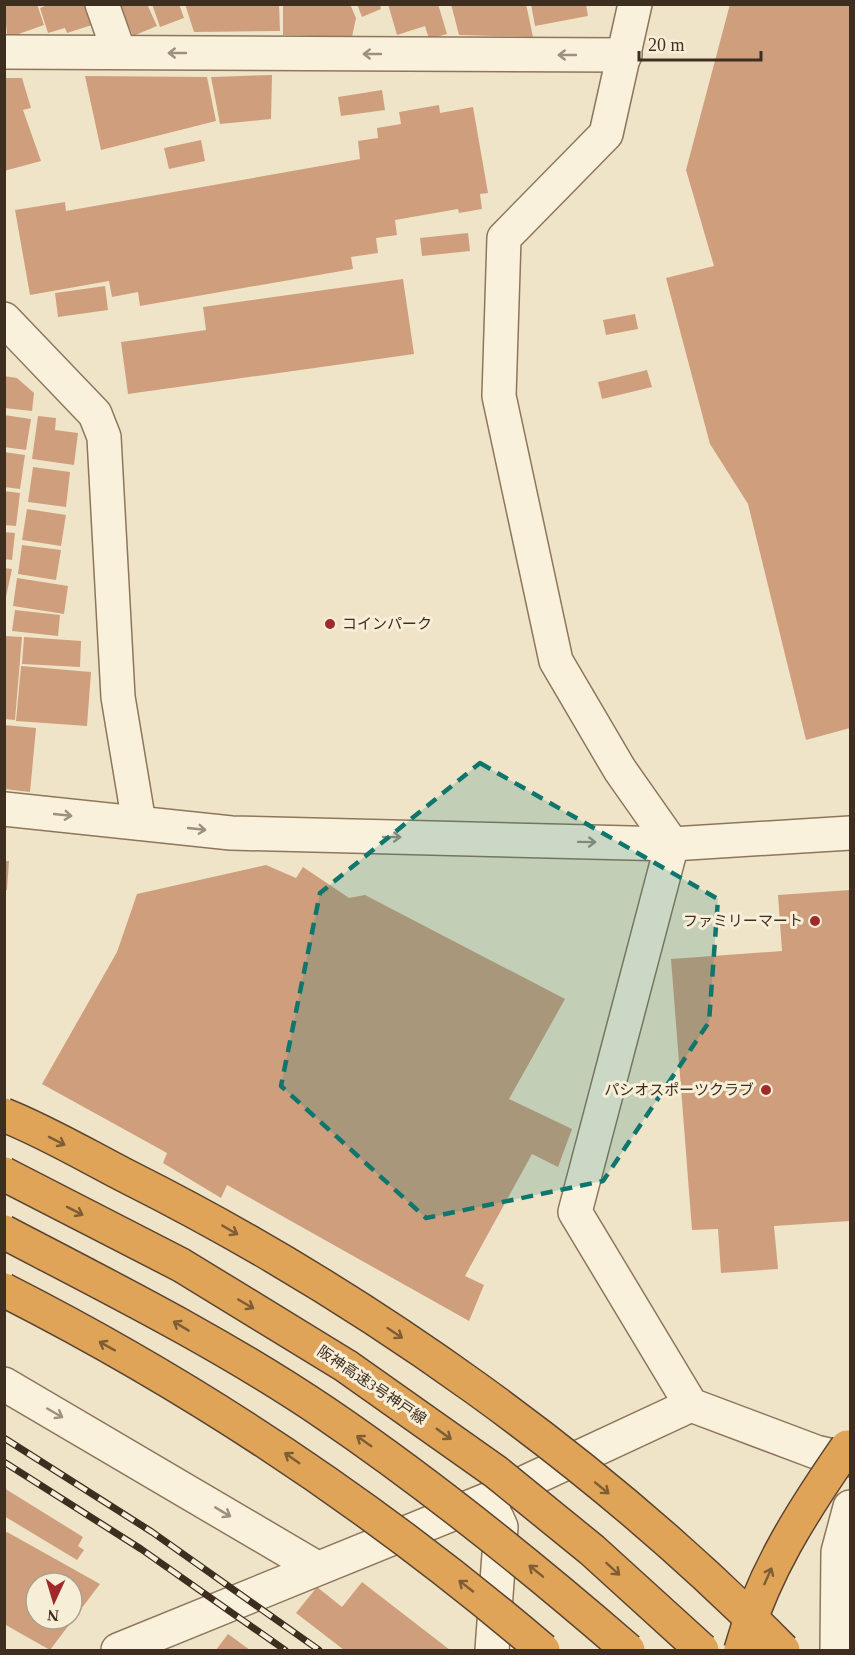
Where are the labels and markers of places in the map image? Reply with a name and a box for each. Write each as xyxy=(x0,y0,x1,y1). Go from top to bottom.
place label: コインパーク xyxy=(342,616,432,632)
marker: コインパーク xyxy=(323,617,337,631)
place label: ファミリーマート xyxy=(683,913,803,929)
marker: ファミリーマート xyxy=(808,914,822,928)
place label: パシオスポーツクラブ xyxy=(604,1082,754,1098)
marker: パシオスポーツクラブ xyxy=(759,1083,773,1097)

